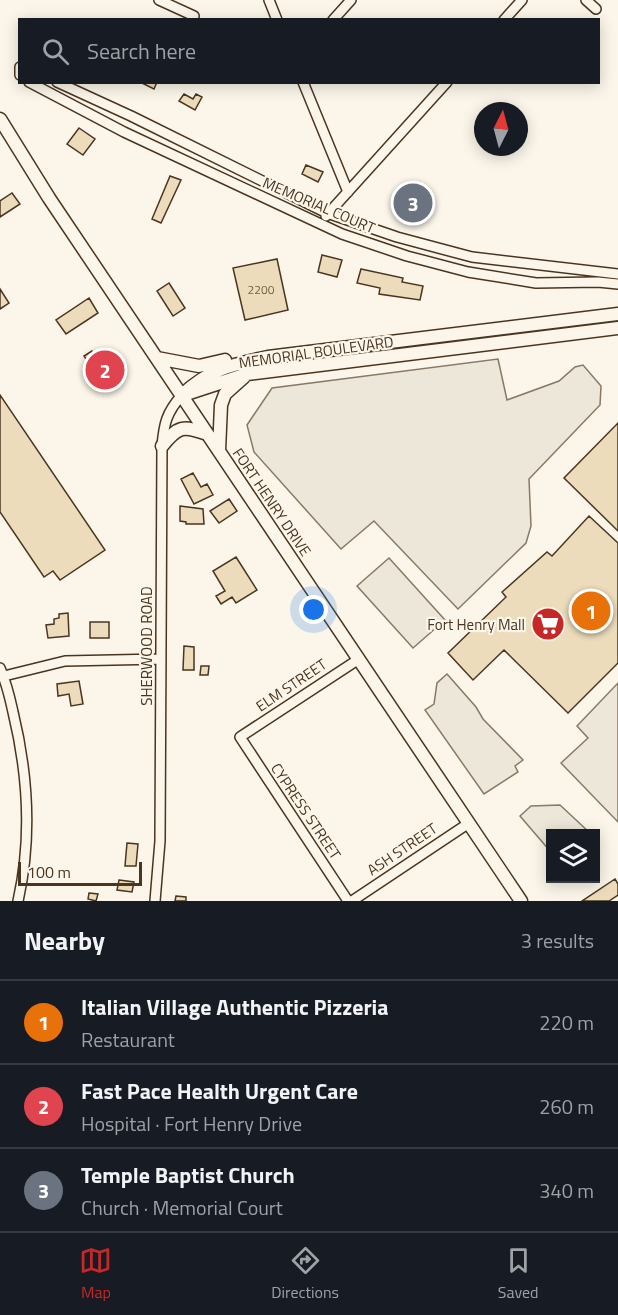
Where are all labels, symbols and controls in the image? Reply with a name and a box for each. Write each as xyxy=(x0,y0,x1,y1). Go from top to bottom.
search box xyxy=(18,18,600,84)
text: Search here xyxy=(87,34,196,68)
icon: search xyxy=(39,35,72,68)
north arrow xyxy=(474,102,528,156)
street label: MEMORIAL COURT xyxy=(259,171,379,239)
pin: 3 xyxy=(394,180,432,226)
house number: 2200 xyxy=(248,280,275,299)
street label: MEMORIAL BOULEVARD xyxy=(237,330,395,374)
pin: 2 xyxy=(86,348,124,392)
street label: FORT HENRY DRIVE xyxy=(227,443,317,561)
street label: SHERWOOD ROAD xyxy=(135,586,158,706)
pin: 1 xyxy=(572,588,610,634)
your location xyxy=(299,595,328,624)
supermarket icon: Fort Henry Mall xyxy=(530,606,566,642)
place label: Fort Henry Mall xyxy=(427,613,525,636)
street label: ELM STREET xyxy=(251,653,331,717)
street label: CYPRESS STREET xyxy=(265,758,347,864)
street label: ASH STREET xyxy=(362,817,442,881)
map controls xyxy=(546,829,600,883)
button: layers xyxy=(546,829,600,883)
scale bar xyxy=(18,859,142,886)
text: 100 m xyxy=(27,860,71,884)
text: Nearby xyxy=(24,921,105,960)
text: 3 results xyxy=(521,925,594,956)
text: Italian Village Authentic Pizzeria xyxy=(81,990,389,1024)
text: 1 xyxy=(38,1007,49,1038)
text: 220 m xyxy=(539,1007,594,1038)
text: Restaurant xyxy=(81,1024,175,1055)
text: Fast Pace Health Urgent Care xyxy=(81,1074,358,1108)
text: 2 xyxy=(38,1091,49,1122)
text: 260 m xyxy=(539,1091,594,1122)
text: Hospital · Fort Henry Drive xyxy=(81,1108,302,1139)
text: Temple Baptist Church xyxy=(81,1158,295,1192)
text: 3 xyxy=(38,1175,49,1206)
text: 340 m xyxy=(539,1175,594,1206)
text: Church · Memorial Court xyxy=(81,1192,283,1223)
tab: Map xyxy=(79,1244,112,1304)
tab: Directions xyxy=(271,1244,339,1304)
tab: Saved xyxy=(498,1244,539,1304)

